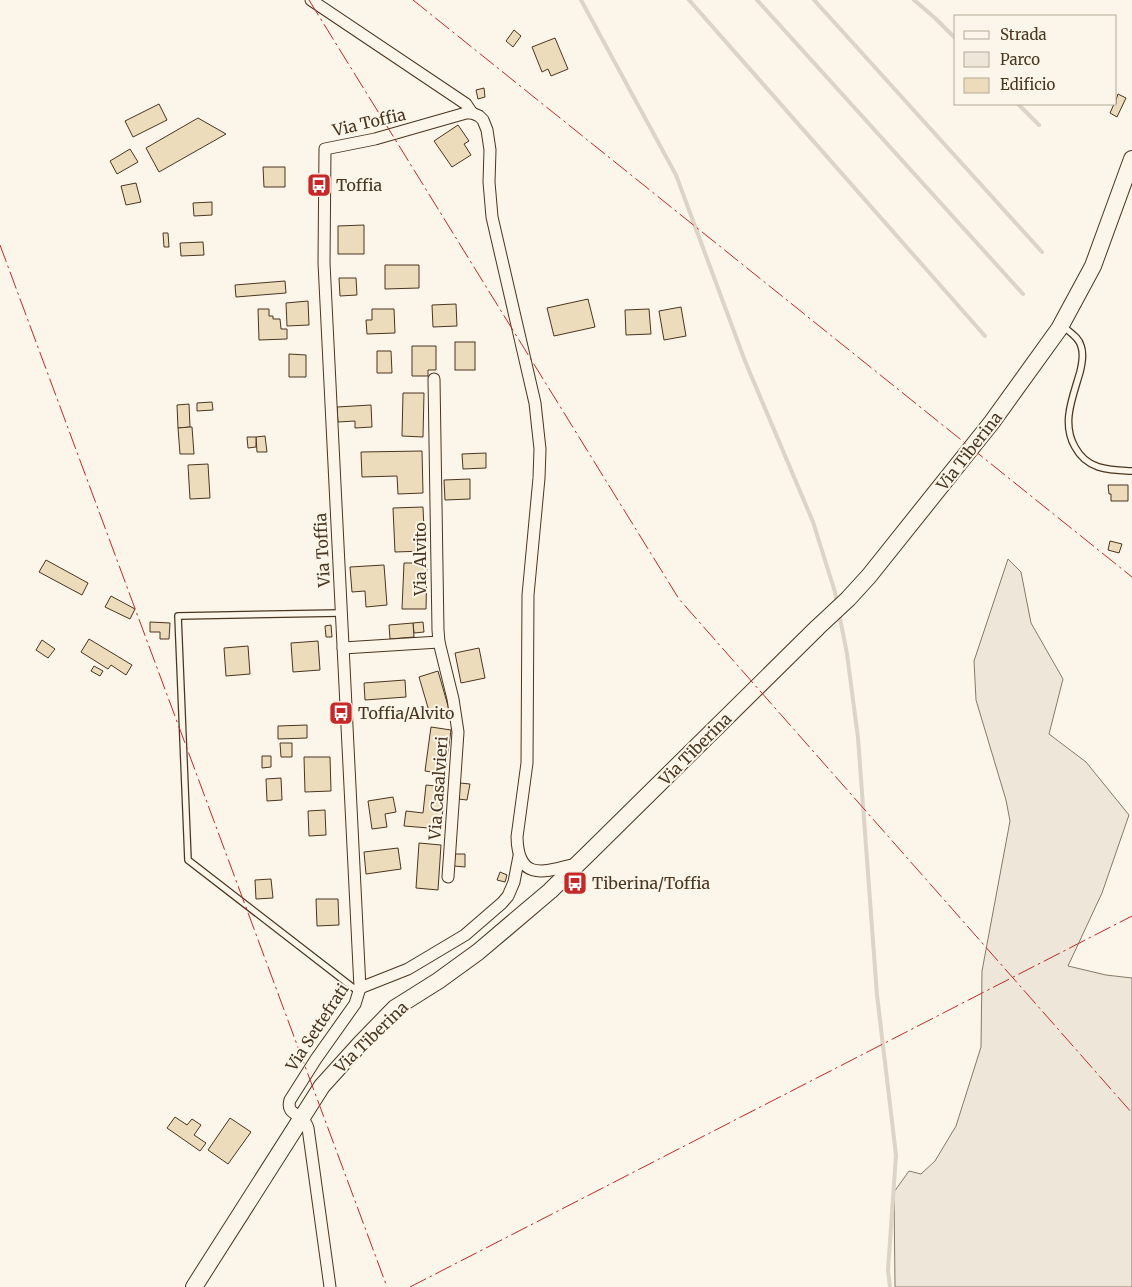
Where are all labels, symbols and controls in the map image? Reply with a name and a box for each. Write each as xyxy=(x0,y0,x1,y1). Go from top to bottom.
legend xyxy=(954,15,1117,105)
text: Strada xyxy=(1000,25,1047,44)
text: Parco xyxy=(1000,50,1040,69)
text: Edificio xyxy=(1000,75,1056,94)
street label: Via Toffia xyxy=(330,104,408,140)
bus stop icon: Toffia xyxy=(306,172,332,198)
place label: Toffia xyxy=(336,175,383,195)
street label: Via Tiberina xyxy=(932,407,1006,495)
street label: Via Toffia xyxy=(310,512,334,589)
street label: Via Alvito xyxy=(410,522,430,597)
bus stop icon: Toffia/Alvito xyxy=(328,700,354,726)
place label: Toffia/Alvito xyxy=(358,703,454,723)
street label: Via Tiberina xyxy=(654,708,736,790)
street label: Via Casalvieri xyxy=(424,735,452,841)
bus stop icon: Tiberina/Toffia xyxy=(562,870,588,896)
place label: Tiberina/Toffia xyxy=(592,873,711,893)
street label: Via Settefrati xyxy=(281,980,353,1075)
street label: Via Tiberina xyxy=(329,997,412,1078)

